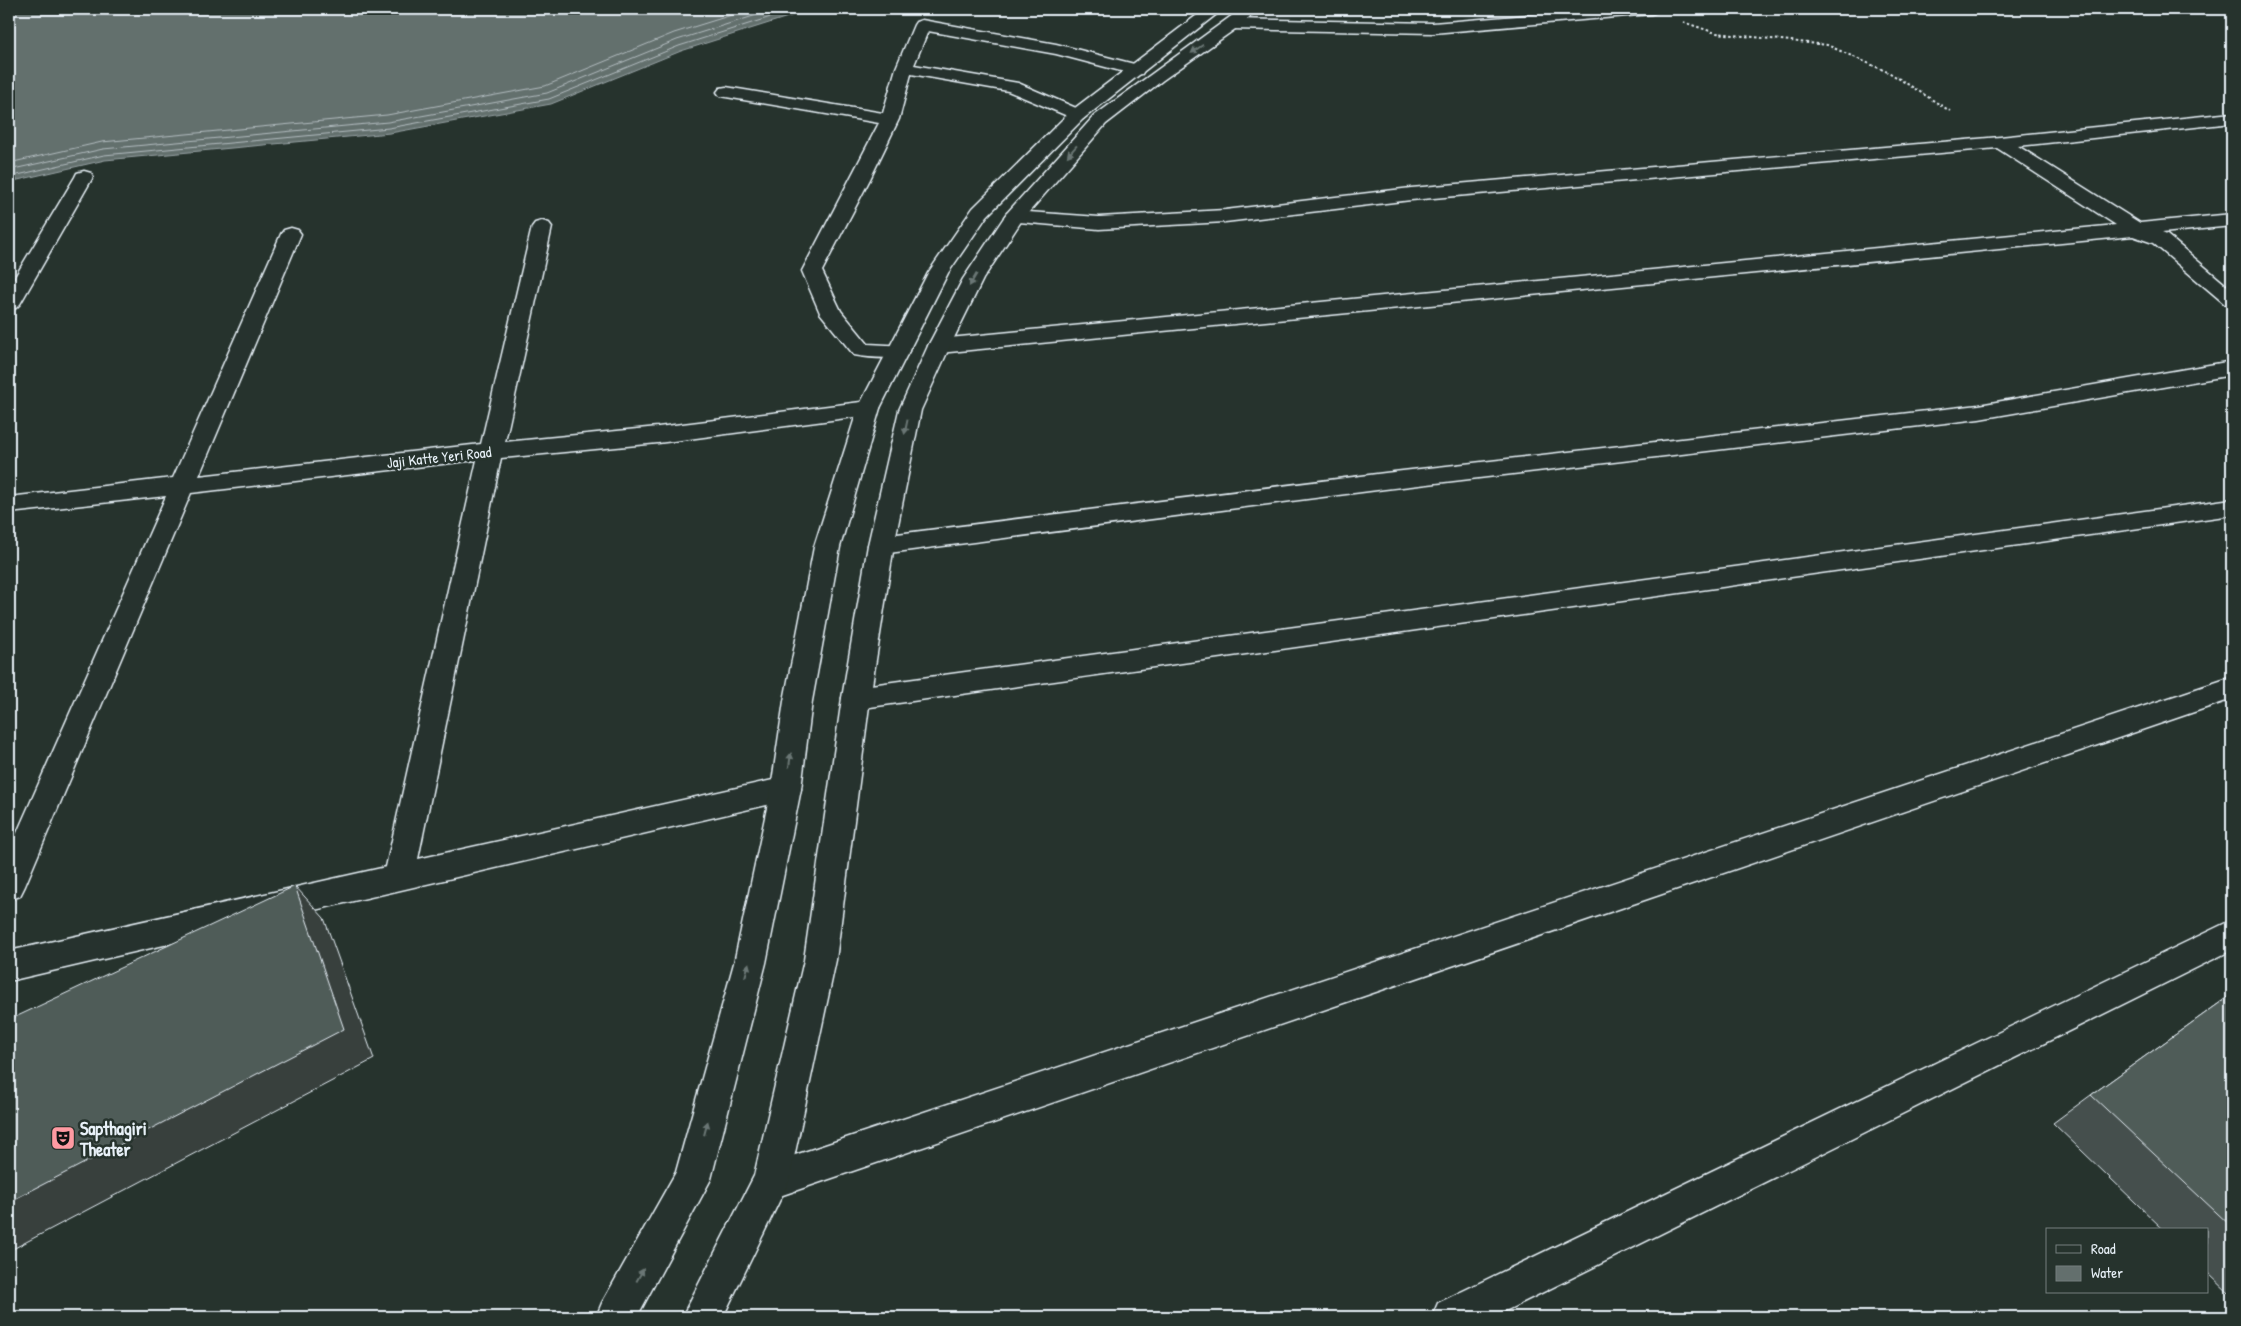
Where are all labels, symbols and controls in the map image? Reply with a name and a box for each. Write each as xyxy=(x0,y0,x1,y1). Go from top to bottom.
one-way arrow xyxy=(1190,44,1204,54)
one-way arrow xyxy=(1066,145,1078,157)
one-way arrow xyxy=(969,273,978,286)
one-way arrow xyxy=(902,420,910,435)
street label: Jaji Katte Yeri Road xyxy=(386,441,492,473)
one-way arrow xyxy=(786,751,794,767)
one-way arrow xyxy=(744,963,752,978)
place label: Sapthagiri Theater xyxy=(79,1116,147,1162)
one-way arrow xyxy=(703,1120,711,1135)
theatre icon: Sapthagiri Theater xyxy=(50,1125,76,1151)
legend xyxy=(2046,1228,2208,1294)
text: Road xyxy=(2091,1238,2116,1259)
text: Water xyxy=(2091,1262,2123,1283)
one-way arrow xyxy=(636,1267,644,1282)

